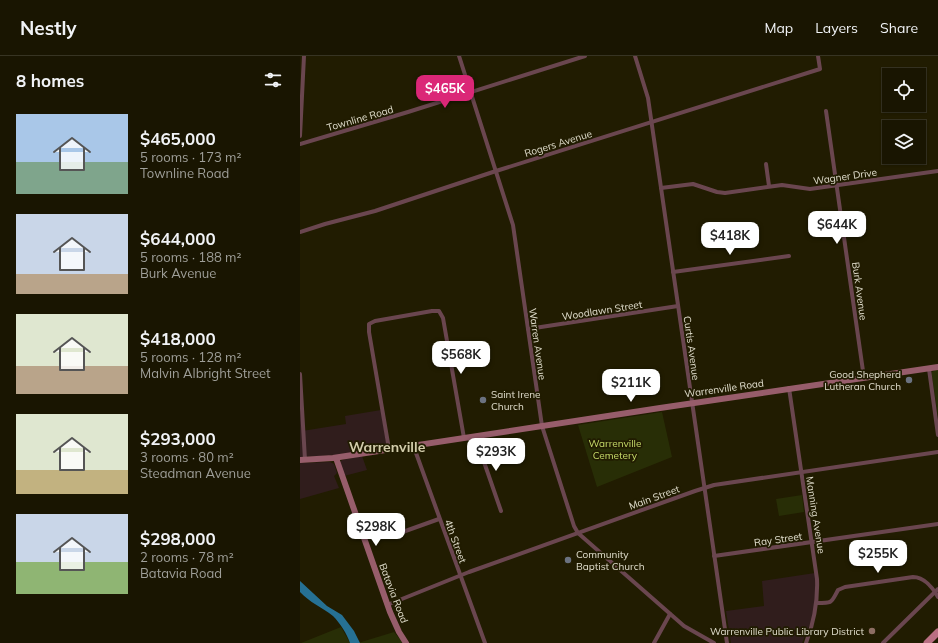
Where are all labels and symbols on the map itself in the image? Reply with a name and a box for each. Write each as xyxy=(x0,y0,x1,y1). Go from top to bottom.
pin: $465K xyxy=(417,75,473,109)
street label: Townline Road xyxy=(325,103,395,134)
street label: Rogers Avenue xyxy=(523,127,594,160)
street label: Wagner Drive xyxy=(812,166,878,187)
pin: $644K xyxy=(809,211,865,245)
pin: $418K xyxy=(702,222,758,256)
street label: Burk Avenue xyxy=(849,261,870,321)
street label: Woodlawn Street xyxy=(561,298,644,323)
street label: Warren Avenue xyxy=(526,307,549,381)
street label: Curtis Avenue xyxy=(681,315,702,381)
pin: $568K xyxy=(433,341,489,375)
place label: Good Shepherd Lutheran Church xyxy=(824,368,901,393)
pin: $211K xyxy=(603,369,659,403)
marker: Good Shepherd Lutheran Church xyxy=(904,375,914,385)
street label: Warrenville Road xyxy=(684,376,765,400)
place label: Saint Irene Church xyxy=(491,388,540,413)
marker: Saint Irene Church xyxy=(478,395,488,405)
park label: Warrenville Cemetery xyxy=(589,437,641,462)
district label: Warrenville xyxy=(349,438,426,456)
pin: $293K xyxy=(468,438,524,472)
street label: Manning Avenue xyxy=(803,476,828,555)
street label: Main Street xyxy=(627,482,682,513)
pin: $298K xyxy=(348,513,404,547)
street label: 4th Street xyxy=(442,518,470,565)
street label: Ray Street xyxy=(753,530,803,549)
pin: $255K xyxy=(850,540,906,574)
place label: Community Baptist Church xyxy=(576,548,645,573)
marker: Community Baptist Church xyxy=(563,555,573,565)
street label: Batavia Road xyxy=(376,561,411,625)
place label: Warrenville Public Library District xyxy=(710,625,864,638)
marker: Warrenville Public Library District xyxy=(867,626,877,636)

